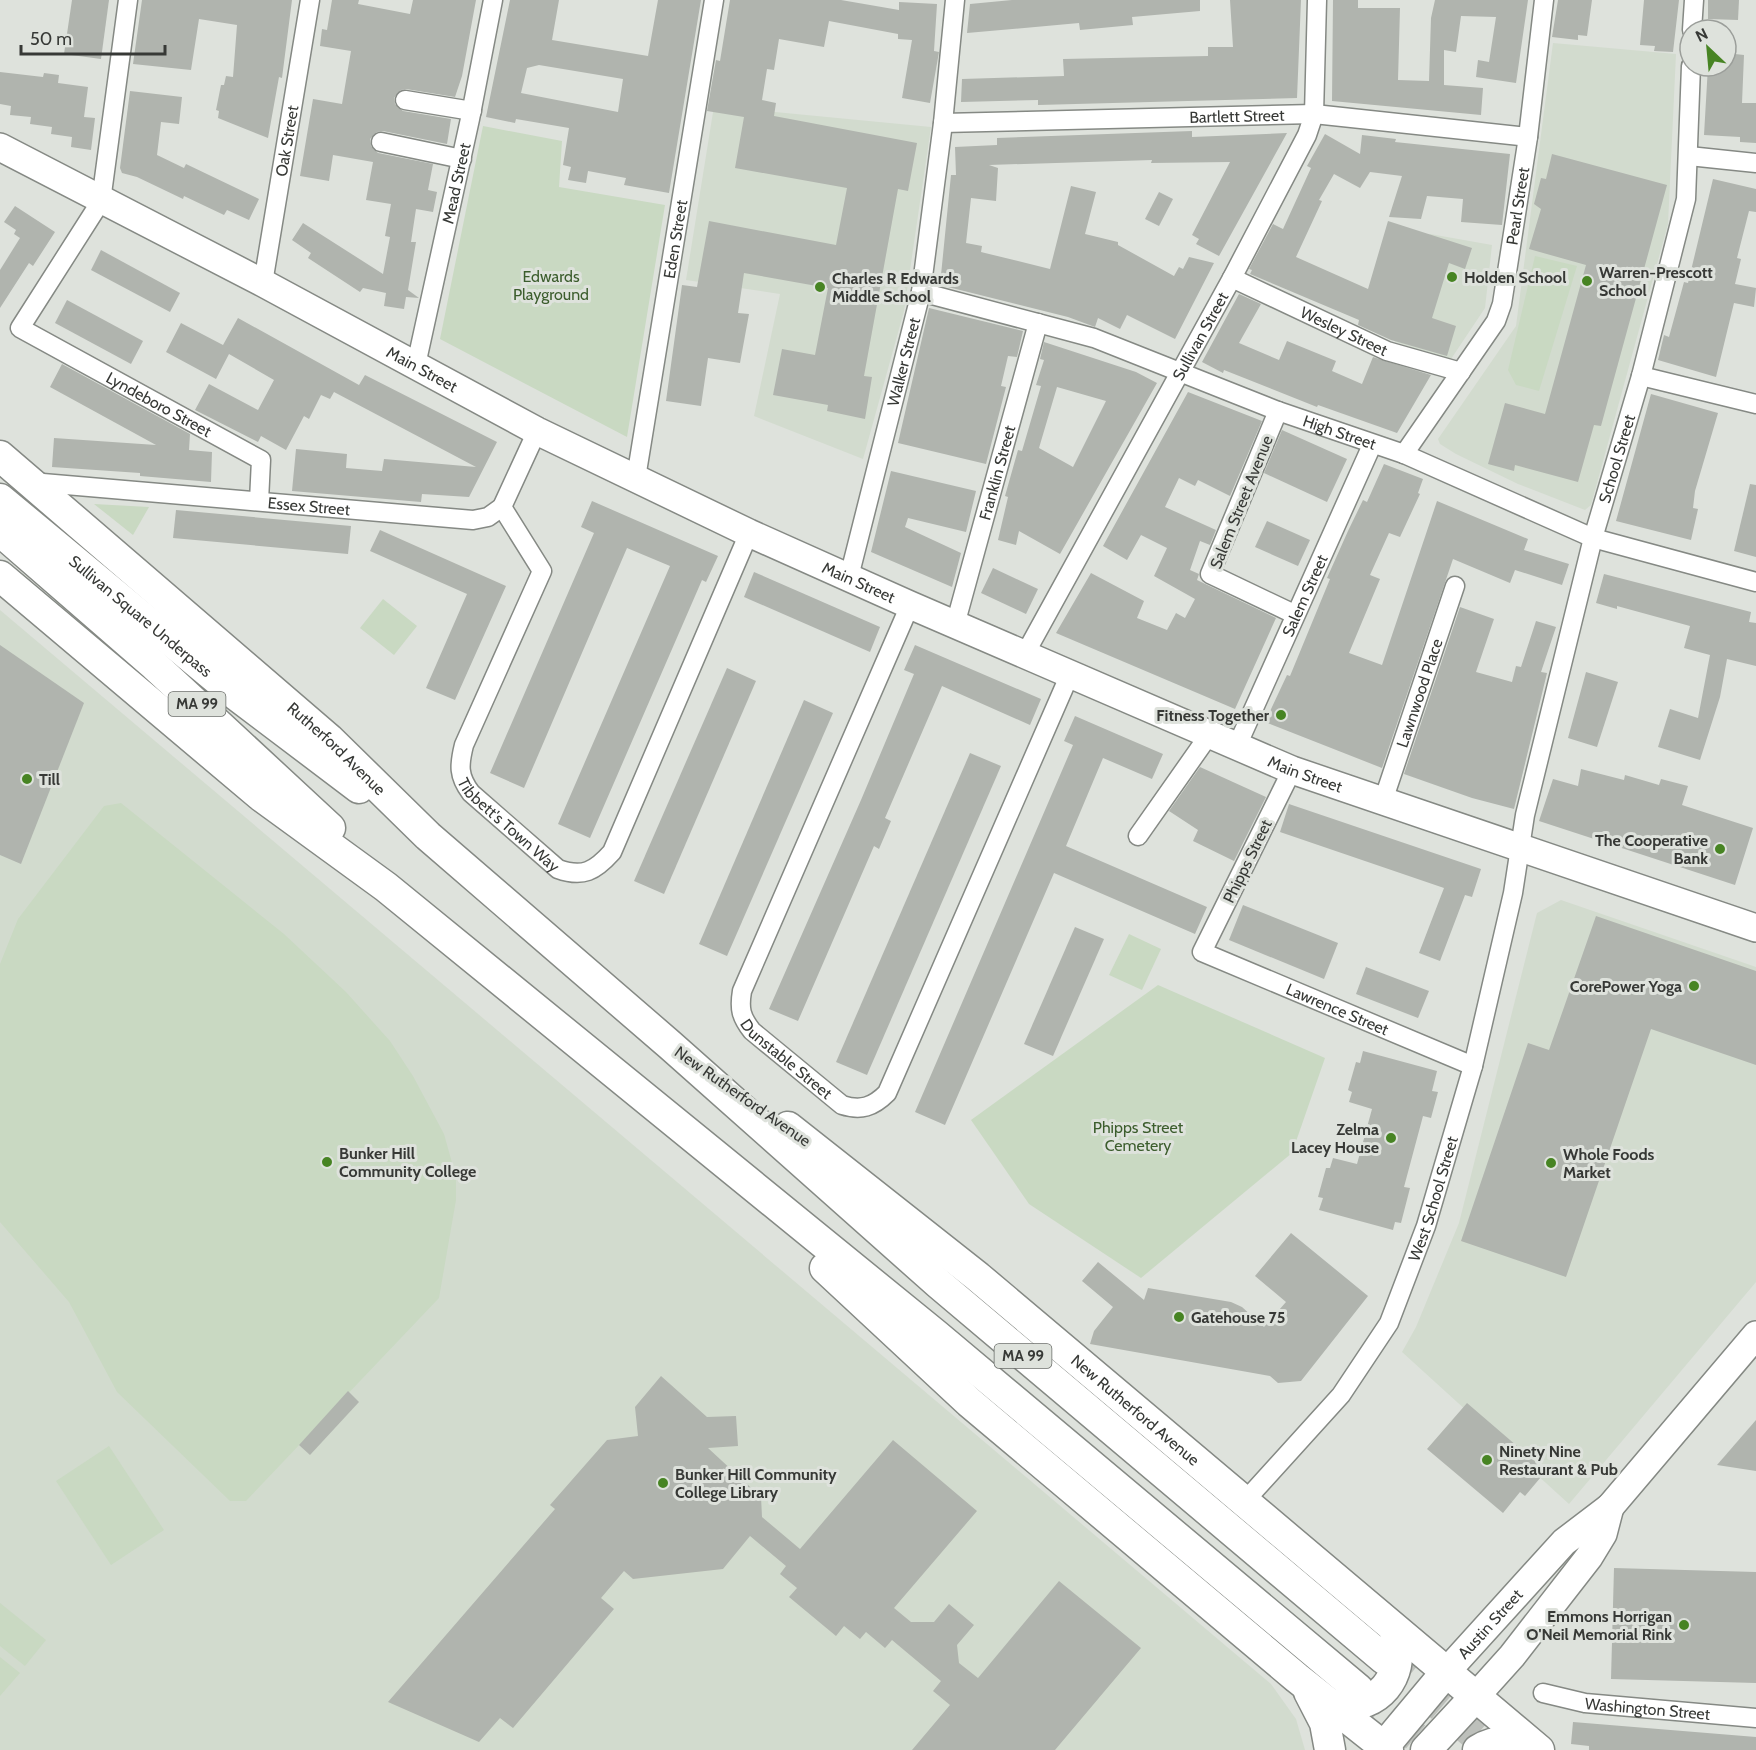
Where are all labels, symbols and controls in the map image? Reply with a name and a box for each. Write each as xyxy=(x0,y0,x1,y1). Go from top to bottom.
scale bar xyxy=(21,18,165,56)
north arrow xyxy=(1678,18,1738,78)
text: N xyxy=(1692,24,1711,46)
text: 50 m xyxy=(30,28,72,50)
street label: Oak Street xyxy=(272,103,302,178)
street label: Bartlett Street xyxy=(1189,106,1285,127)
street label: Mead Street xyxy=(438,141,475,226)
street label: Pearl Street xyxy=(1502,165,1533,246)
street label: Eden Street xyxy=(660,198,691,280)
place label: Warren-Prescott School xyxy=(1599,263,1713,300)
park label: Edwards Playground xyxy=(513,267,589,304)
place label: Holden School xyxy=(1464,268,1566,287)
place label: Charles R Edwards Middle School xyxy=(832,269,959,306)
marker: Holden School xyxy=(1445,270,1459,284)
marker: Warren-Prescott School xyxy=(1580,274,1594,288)
marker: Charles R Edwards Middle School xyxy=(813,280,827,294)
street label: Sullivan Street xyxy=(1169,288,1233,384)
street label: Wesley Street xyxy=(1297,303,1391,360)
street label: Walker Street xyxy=(884,315,924,408)
street label: Main Street xyxy=(383,343,461,397)
street label: Lyndeboro Street xyxy=(103,368,215,441)
street label: High Street xyxy=(1300,411,1379,454)
street label: School Street xyxy=(1595,412,1639,505)
street label: Franklin Street xyxy=(975,423,1020,522)
street label: Salem Street Avenue xyxy=(1206,433,1277,572)
street label: Essex Street xyxy=(267,493,351,519)
street label: Salem Street xyxy=(1278,551,1332,640)
street label: Sullivan Square Underpass xyxy=(65,552,216,681)
street label: Main Street xyxy=(819,558,898,607)
street label: Lawnwood Place xyxy=(1393,636,1447,750)
road number: MA 99 xyxy=(168,692,226,716)
street label: Rutherford Avenue xyxy=(283,699,389,799)
place label: Fitness Together xyxy=(1156,706,1270,725)
marker: Fitness Together xyxy=(1274,708,1288,722)
street label: Main Street xyxy=(1265,752,1345,797)
place label: Till xyxy=(39,770,60,789)
marker: Till xyxy=(20,772,34,786)
street label: Tibbett's Town Way xyxy=(453,775,563,876)
street label: Phipps Street xyxy=(1219,816,1276,906)
place label: The Cooperative Bank xyxy=(1595,831,1708,868)
marker: The Cooperative Bank xyxy=(1713,842,1727,856)
place label: CorePower Yoga xyxy=(1570,977,1682,996)
street label: Lawrence Street xyxy=(1283,979,1392,1040)
marker: CorePower Yoga xyxy=(1687,979,1701,993)
street label: Dunstable Street xyxy=(736,1015,836,1103)
street label: New Rutherford Avenue xyxy=(671,1042,814,1151)
park label: Phipps Street Cemetery xyxy=(1093,1118,1184,1155)
place label: Zelma Lacey House xyxy=(1291,1120,1379,1157)
marker: Zelma Lacey House xyxy=(1384,1131,1398,1145)
street label: West School Street xyxy=(1405,1134,1462,1264)
place label: Bunker Hill Community College xyxy=(339,1144,476,1181)
place label: Whole Foods Market xyxy=(1563,1145,1655,1182)
marker: Bunker Hill Community College xyxy=(320,1155,334,1169)
marker: Whole Foods Market xyxy=(1544,1156,1558,1170)
place label: Gatehouse 75 xyxy=(1191,1308,1285,1327)
marker: Gatehouse 75 xyxy=(1172,1310,1186,1324)
road number: MA 99 xyxy=(994,1344,1052,1368)
street label: New Rutherford Avenue xyxy=(1067,1351,1203,1470)
place label: Ninety Nine Restaurant & Pub xyxy=(1499,1442,1618,1479)
marker: Ninety Nine Restaurant & Pub xyxy=(1480,1453,1494,1467)
place label: Bunker Hill Community College Library xyxy=(675,1465,837,1502)
marker: Bunker Hill Community College Library xyxy=(656,1476,670,1490)
street label: Austin Street xyxy=(1454,1585,1527,1663)
place label: Emmons Horrigan O'Neil Memorial Rink xyxy=(1526,1607,1672,1644)
marker: Emmons Horrigan O'Neil Memorial Rink xyxy=(1677,1618,1691,1632)
street label: Washington Street xyxy=(1584,1694,1712,1724)

